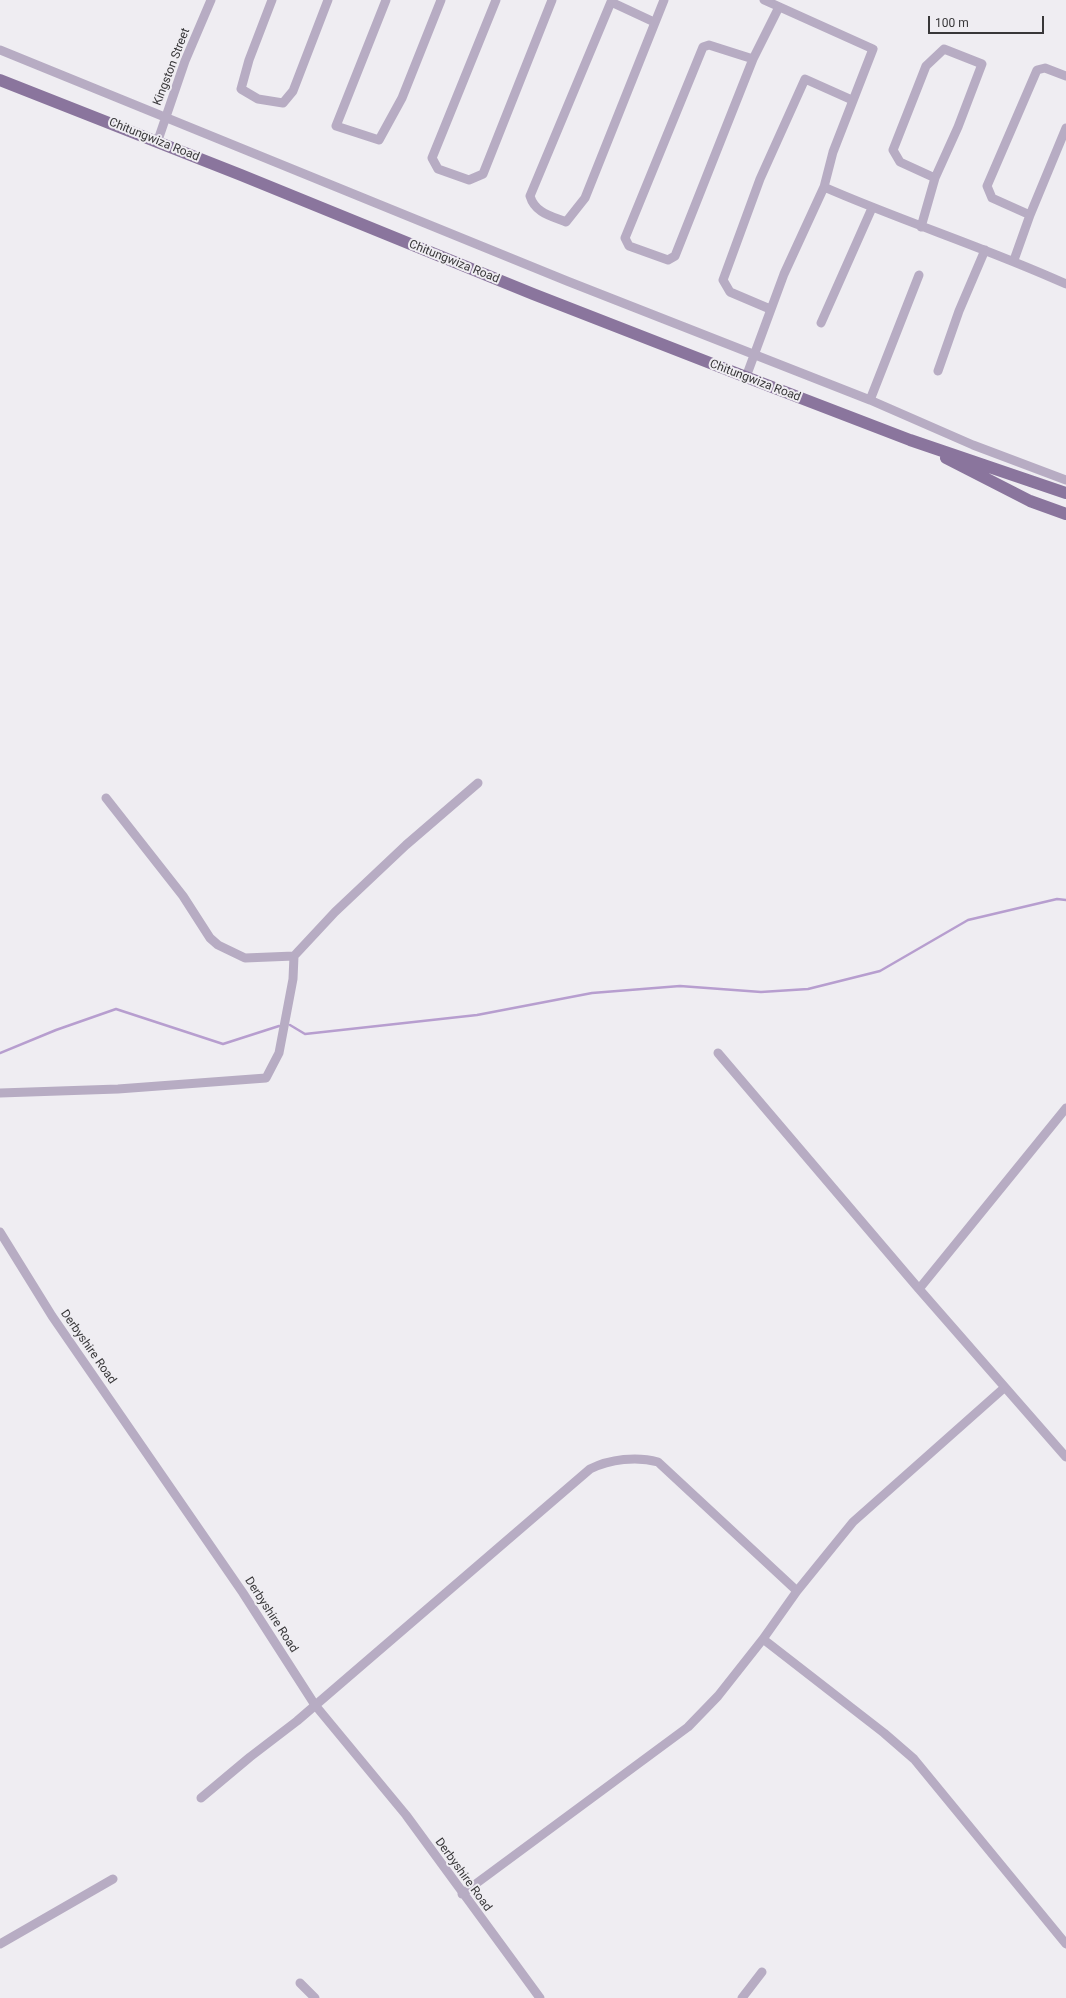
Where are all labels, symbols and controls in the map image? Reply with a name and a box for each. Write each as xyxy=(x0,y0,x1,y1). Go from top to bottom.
scale bar xyxy=(930,8,1046,34)
text: 100 m xyxy=(935,16,969,30)
street label: Kingston Street xyxy=(151,26,193,108)
street label: Chitungwiza Road xyxy=(107,115,201,165)
street label: Chitungwiza Road xyxy=(407,237,501,287)
street label: Chitungwiza Road xyxy=(708,357,802,405)
street label: Derbyshire Road xyxy=(57,1307,119,1387)
street label: Derbyshire Road xyxy=(241,1575,301,1655)
street label: Derbyshire Road xyxy=(432,1835,494,1915)

